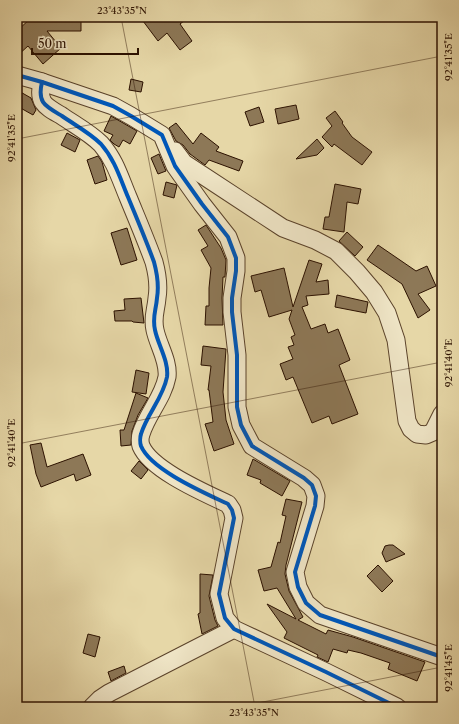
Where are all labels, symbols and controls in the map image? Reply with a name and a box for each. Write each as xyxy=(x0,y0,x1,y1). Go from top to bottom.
text: 23°43'35"N xyxy=(97,4,147,17)
scale bar xyxy=(32,30,138,56)
text: 92°41'35"E xyxy=(442,33,455,81)
text: 50 m xyxy=(38,36,67,51)
text: 92°41'35"E xyxy=(5,114,18,162)
text: 92°41'40"E xyxy=(442,339,455,387)
text: 92°41'40"E xyxy=(5,419,18,467)
text: 92°41'45"E xyxy=(442,644,455,692)
text: 23°43'35"N xyxy=(229,706,279,719)

